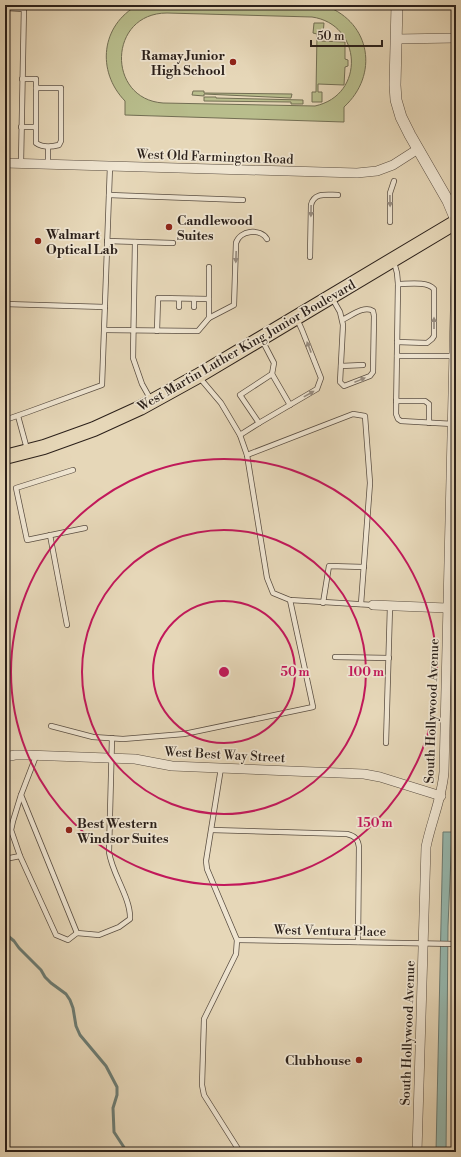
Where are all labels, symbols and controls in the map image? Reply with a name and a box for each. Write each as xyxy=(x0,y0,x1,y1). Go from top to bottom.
scale bar xyxy=(311,22,382,48)
text: 50 m xyxy=(317,29,345,44)
place label: Ramay Junior High School xyxy=(141,48,226,79)
marker: Ramay Junior High School xyxy=(228,57,238,67)
street label: West Old Farmington Road xyxy=(135,146,294,168)
one-way arrow xyxy=(387,195,393,208)
one-way arrow xyxy=(307,205,314,217)
place label: Candlewood Suites xyxy=(177,213,253,244)
marker: Candlewood Suites xyxy=(164,222,174,232)
place label: Walmart Optical Lab xyxy=(45,227,118,258)
marker: Walmart Optical Lab xyxy=(33,236,43,246)
one-way arrow xyxy=(232,251,239,263)
street label: West Martin Luther King Junior Boulevard xyxy=(134,276,359,416)
one-way arrow xyxy=(431,316,437,329)
one-way arrow xyxy=(306,341,312,353)
one-way arrow xyxy=(354,377,366,383)
one-way arrow xyxy=(303,391,315,398)
street label: South Hollywood Avenue xyxy=(421,638,443,784)
centre of rings xyxy=(217,665,231,679)
text: 50 m xyxy=(280,665,310,680)
text: 100 m xyxy=(348,665,384,680)
street label: West Best Way Street xyxy=(163,744,286,766)
place label: Best Western Windsor Suites xyxy=(76,816,169,847)
text: 150 m xyxy=(358,816,392,831)
marker: Best Western Windsor Suites xyxy=(64,825,74,835)
street label: West Ventura Place xyxy=(273,922,387,940)
street label: South Hollywood Avenue xyxy=(397,960,419,1106)
place label: Clubhouse xyxy=(285,1053,351,1069)
marker: Clubhouse xyxy=(354,1055,364,1065)

